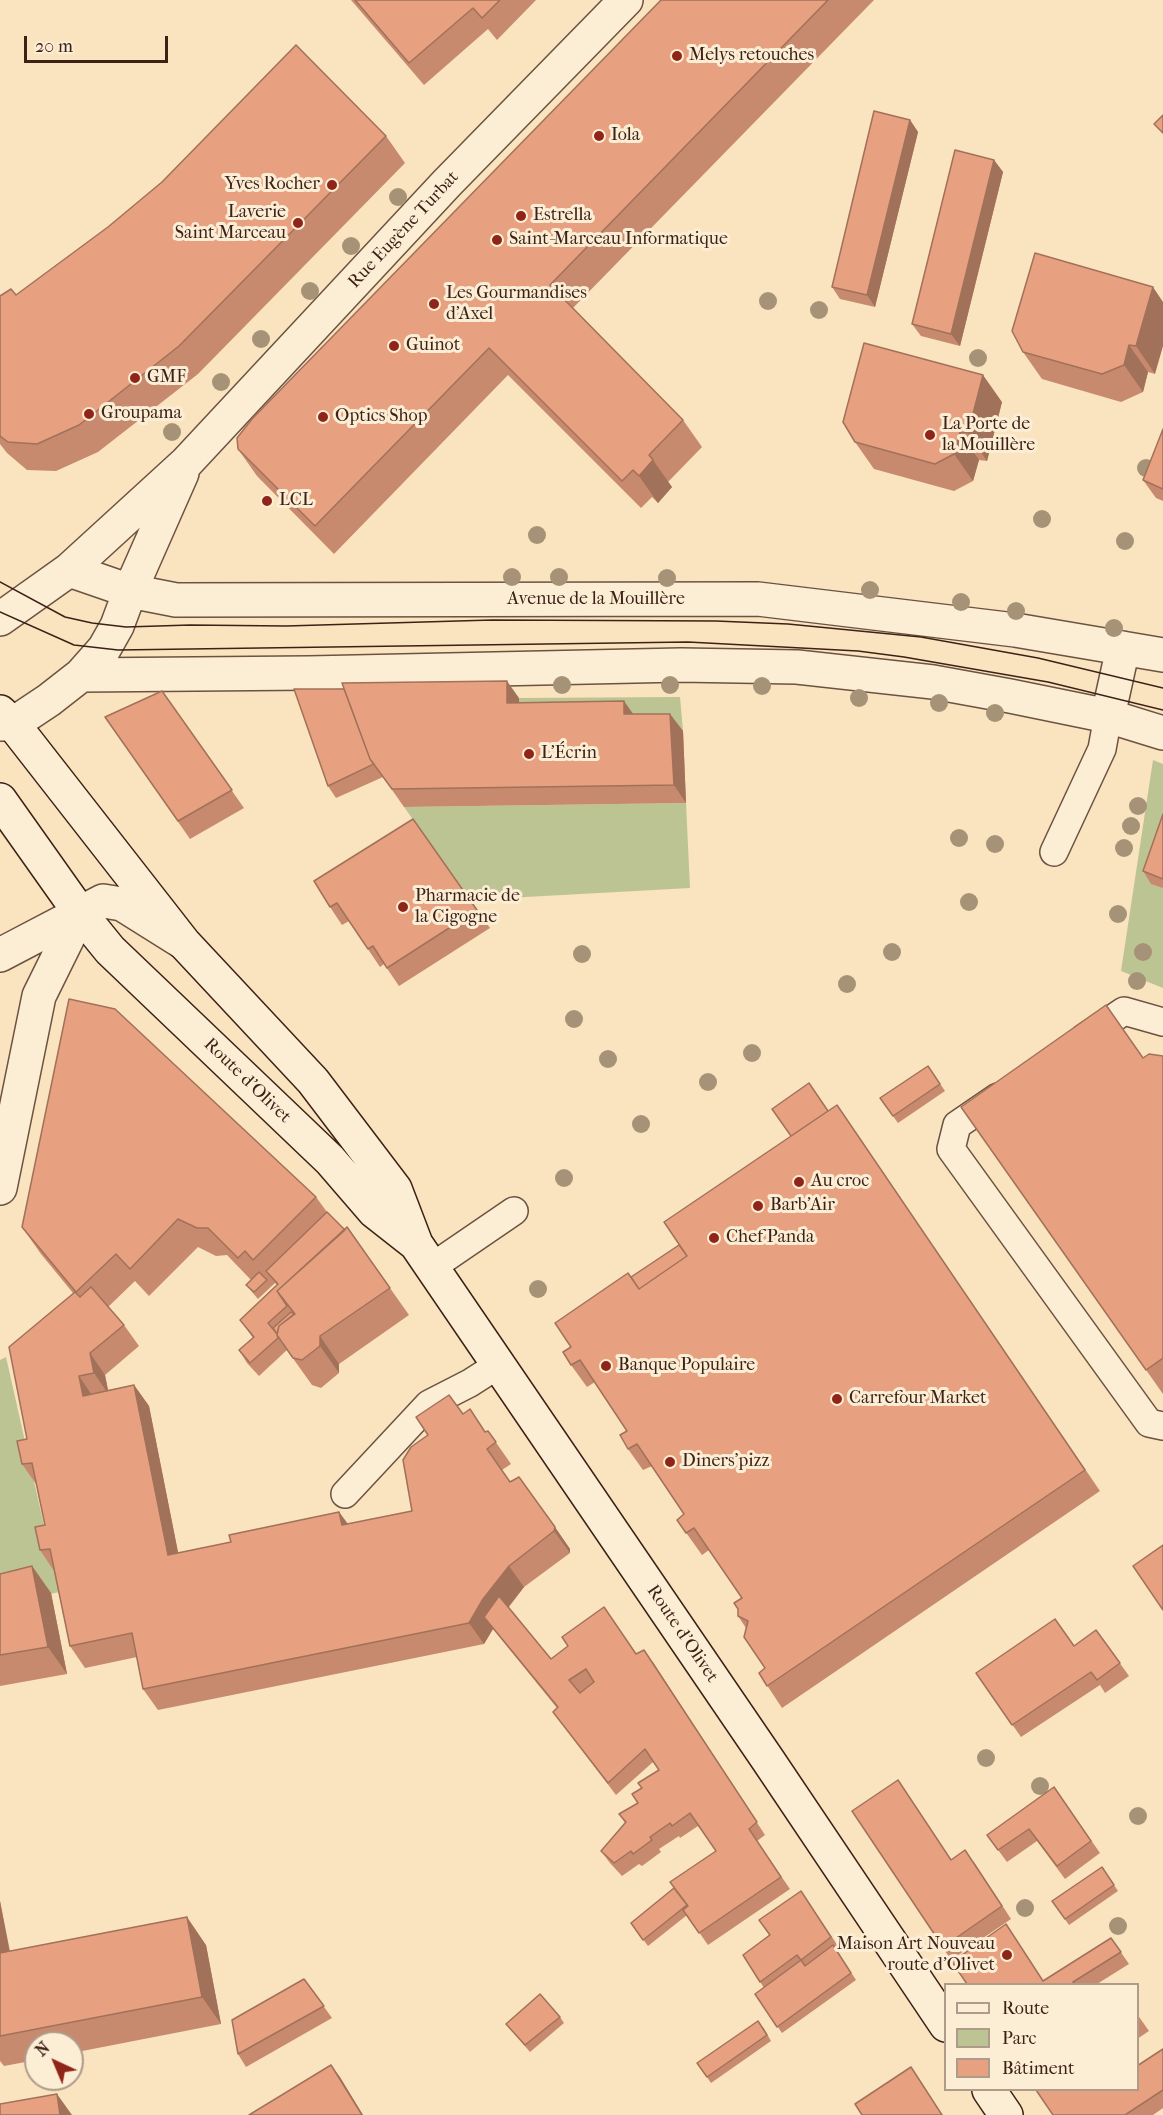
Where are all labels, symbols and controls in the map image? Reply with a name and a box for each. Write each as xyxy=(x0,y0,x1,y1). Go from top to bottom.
scale bar xyxy=(27,24,171,62)
text: 20 m xyxy=(35,36,73,57)
place label: Melys retouches xyxy=(689,45,814,67)
marker: Melys retouches xyxy=(670,49,684,63)
place label: Iola xyxy=(611,125,640,147)
marker: Iola xyxy=(592,129,606,143)
street label: Rue Eugène Turbat xyxy=(344,167,464,293)
place label: Yves Rocher xyxy=(225,174,320,196)
marker: Yves Rocher xyxy=(325,178,339,192)
place label: Laverie Saint Marceau xyxy=(175,202,286,244)
place label: Estrella xyxy=(533,205,592,227)
marker: Estrella xyxy=(514,209,528,223)
marker: Laverie Saint Marceau xyxy=(291,216,305,230)
place label: Saint-Marceau Informatique xyxy=(509,229,728,251)
marker: Saint-Marceau Informatique xyxy=(490,233,504,247)
place label: Les Gourmandises d'Axel xyxy=(446,283,587,326)
marker: Les Gourmandises d'Axel xyxy=(427,297,441,311)
place label: Guinot xyxy=(406,335,460,357)
marker: Guinot xyxy=(387,339,401,353)
place label: GMF xyxy=(147,367,186,389)
marker: GMF xyxy=(128,371,142,385)
place label: Groupama xyxy=(101,403,182,425)
place label: Optics Shop xyxy=(335,406,428,428)
marker: Groupama xyxy=(82,407,96,421)
marker: Optics Shop xyxy=(316,410,330,424)
place label: La Porte de la Mouillère xyxy=(942,414,1035,456)
marker: La Porte de la Mouillère xyxy=(923,428,937,442)
place label: LCL xyxy=(279,490,313,512)
marker: LCL xyxy=(260,494,274,508)
street label: Avenue de la Mouillère xyxy=(507,589,685,611)
place label: L'Écrin xyxy=(541,743,597,765)
marker: L'Écrin xyxy=(522,747,536,761)
place label: Pharmacie de la Cigogne xyxy=(415,886,520,928)
marker: Pharmacie de la Cigogne xyxy=(396,900,410,914)
street label: Route d'Olivet xyxy=(199,1034,295,1128)
place label: Au croc xyxy=(811,1171,869,1193)
marker: Au croc xyxy=(792,1175,806,1189)
place label: Barb'Air xyxy=(770,1195,835,1217)
marker: Barb'Air xyxy=(751,1199,765,1213)
place label: Chef Panda xyxy=(726,1227,814,1249)
marker: Chef Panda xyxy=(707,1231,721,1245)
place label: Banque Populaire xyxy=(618,1355,755,1377)
marker: Banque Populaire xyxy=(599,1359,613,1373)
place label: Carrefour Market xyxy=(849,1388,986,1410)
marker: Carrefour Market xyxy=(830,1392,844,1406)
place label: Diners'pizz xyxy=(682,1451,769,1473)
marker: Diners'pizz xyxy=(663,1455,677,1469)
street label: Route d'Olivet xyxy=(641,1581,723,1687)
place label: Maison Art Nouveau route d'Olivet xyxy=(837,1934,995,1976)
marker: Maison Art Nouveau route d'Olivet xyxy=(1000,1948,1014,1962)
legend xyxy=(944,1983,1139,2091)
text: Route xyxy=(1002,1998,1049,2019)
text: Parc xyxy=(1002,2028,1037,2049)
north arrow xyxy=(24,2031,84,2091)
text: N xyxy=(32,2038,53,2060)
text: Bâtiment xyxy=(1002,2058,1074,2079)

